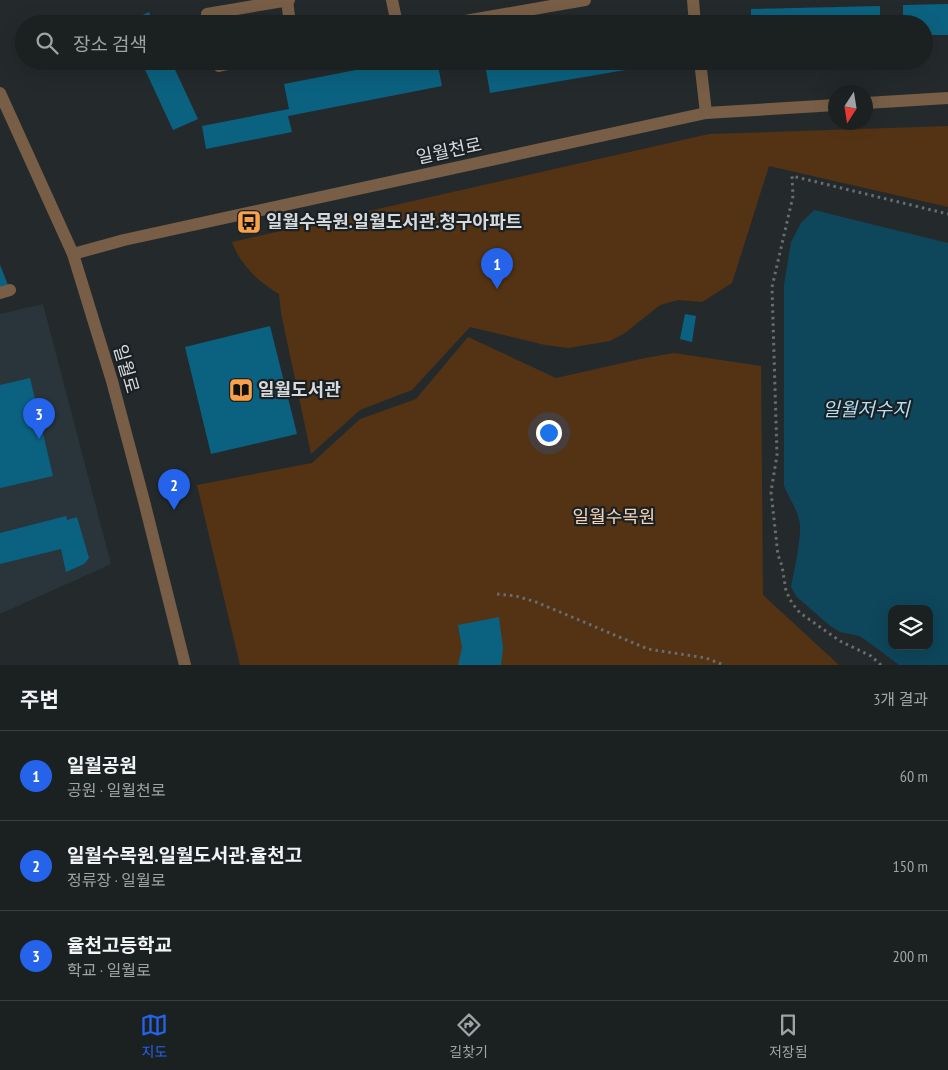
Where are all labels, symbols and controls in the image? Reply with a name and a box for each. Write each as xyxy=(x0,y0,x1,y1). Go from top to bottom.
search box xyxy=(15,15,933,70)
icon: search xyxy=(33,29,61,57)
text: 장소 검색 xyxy=(73,32,147,56)
north arrow xyxy=(828,85,873,130)
street label: 일월천로 xyxy=(414,132,484,169)
bus stop icon: 일월수목원.일월도서관.청구아파트 xyxy=(236,209,262,235)
place label: 일월수목원.일월도서관.청구아파트 xyxy=(266,210,522,233)
pin: 1 xyxy=(481,248,513,289)
street label: 일월로 xyxy=(109,342,144,396)
library icon: 일월도서관 xyxy=(228,377,254,403)
place label: 일월도서관 xyxy=(258,378,341,401)
water label: 일월저수지 xyxy=(822,397,911,421)
pin: 3 xyxy=(23,398,55,439)
your location xyxy=(536,420,562,446)
pin: 2 xyxy=(158,469,190,510)
park label: 일월수목원 xyxy=(573,505,655,528)
map controls xyxy=(888,605,933,650)
button: layers xyxy=(888,605,933,650)
text: 주변 xyxy=(20,686,59,713)
text: 3개 결과 xyxy=(873,689,928,709)
text: 일월공원 xyxy=(67,753,137,777)
text: 1 xyxy=(32,766,40,786)
text: 60 m xyxy=(900,766,928,786)
text: 공원 · 일월천로 xyxy=(67,780,166,800)
text: 일월수목원.일월도서관.율천고 xyxy=(67,843,302,867)
text: 2 xyxy=(32,856,40,876)
text: 150 m xyxy=(893,856,928,876)
text: 정류장 · 일월로 xyxy=(67,870,166,890)
text: 율천고등학교 xyxy=(67,933,172,957)
text: 3 xyxy=(32,946,40,966)
text: 200 m xyxy=(893,946,928,966)
text: 학교 · 일월로 xyxy=(67,960,151,980)
tab: 지도 xyxy=(140,1011,168,1061)
tab: 길찾기 xyxy=(449,1011,488,1061)
tab: 저장됨 xyxy=(769,1011,808,1061)

